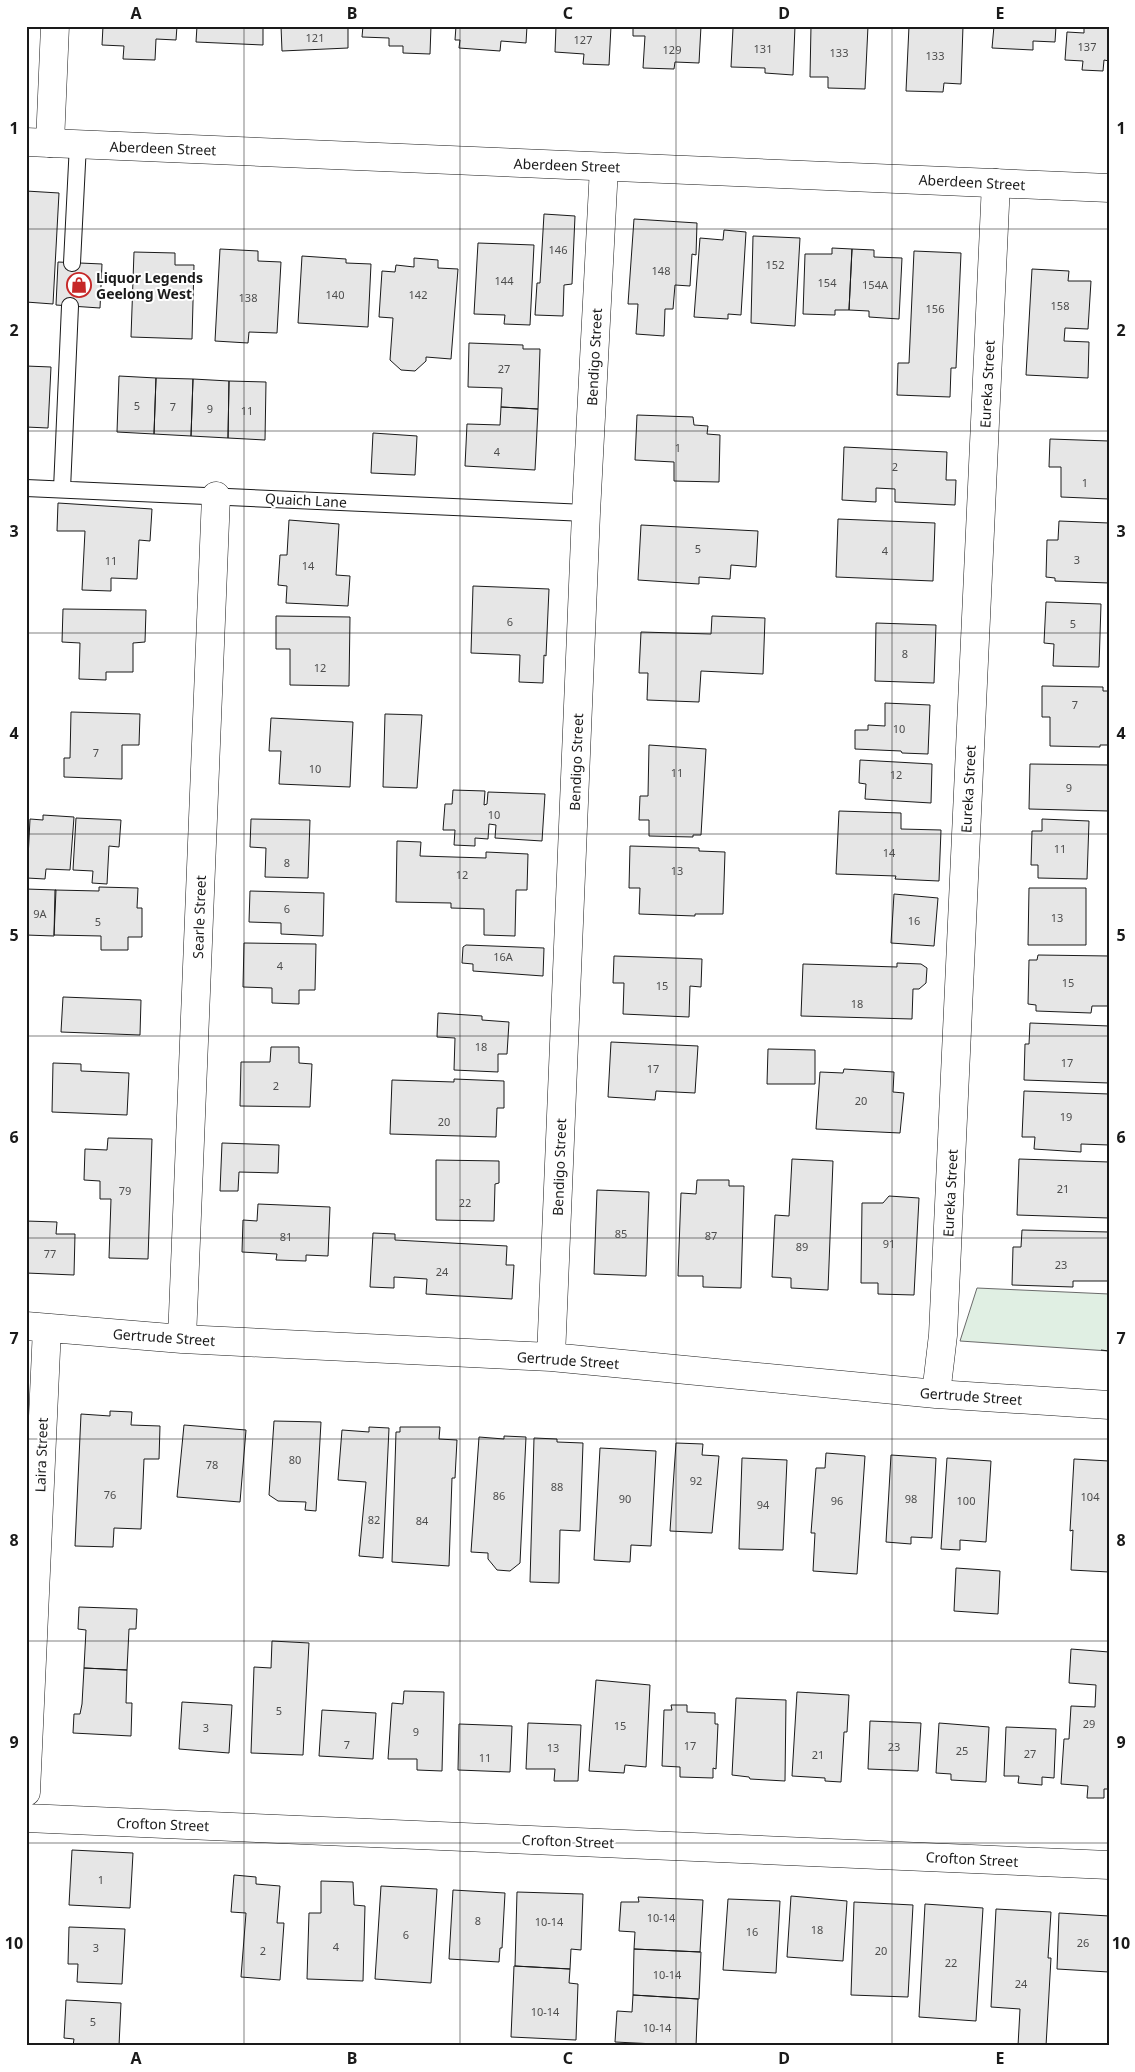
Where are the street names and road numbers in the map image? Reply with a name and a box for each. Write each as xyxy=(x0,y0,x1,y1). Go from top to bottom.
street label: Aberdeen Street xyxy=(109,137,217,159)
street label: Aberdeen Street xyxy=(513,154,621,176)
street label: Aberdeen Street xyxy=(918,170,1026,194)
street label: Bendigo Street xyxy=(582,308,606,406)
street label: Eureka Street xyxy=(975,340,999,428)
street label: Quaich Lane xyxy=(265,488,347,512)
street label: Bendigo Street xyxy=(565,713,587,811)
street label: Eureka Street xyxy=(956,745,980,833)
street label: Searle Street xyxy=(188,875,210,959)
street label: Bendigo Street xyxy=(548,1118,570,1216)
street label: Eureka Street xyxy=(938,1149,962,1237)
street label: Gertrude Street xyxy=(112,1324,216,1350)
street label: Gertrude Street xyxy=(516,1347,620,1373)
street label: Gertrude Street xyxy=(919,1383,1023,1409)
street label: Laira Street xyxy=(30,1417,52,1493)
street label: Crofton Street xyxy=(116,1813,210,1835)
street label: Crofton Street xyxy=(521,1830,615,1852)
street label: Crofton Street xyxy=(925,1847,1019,1871)

